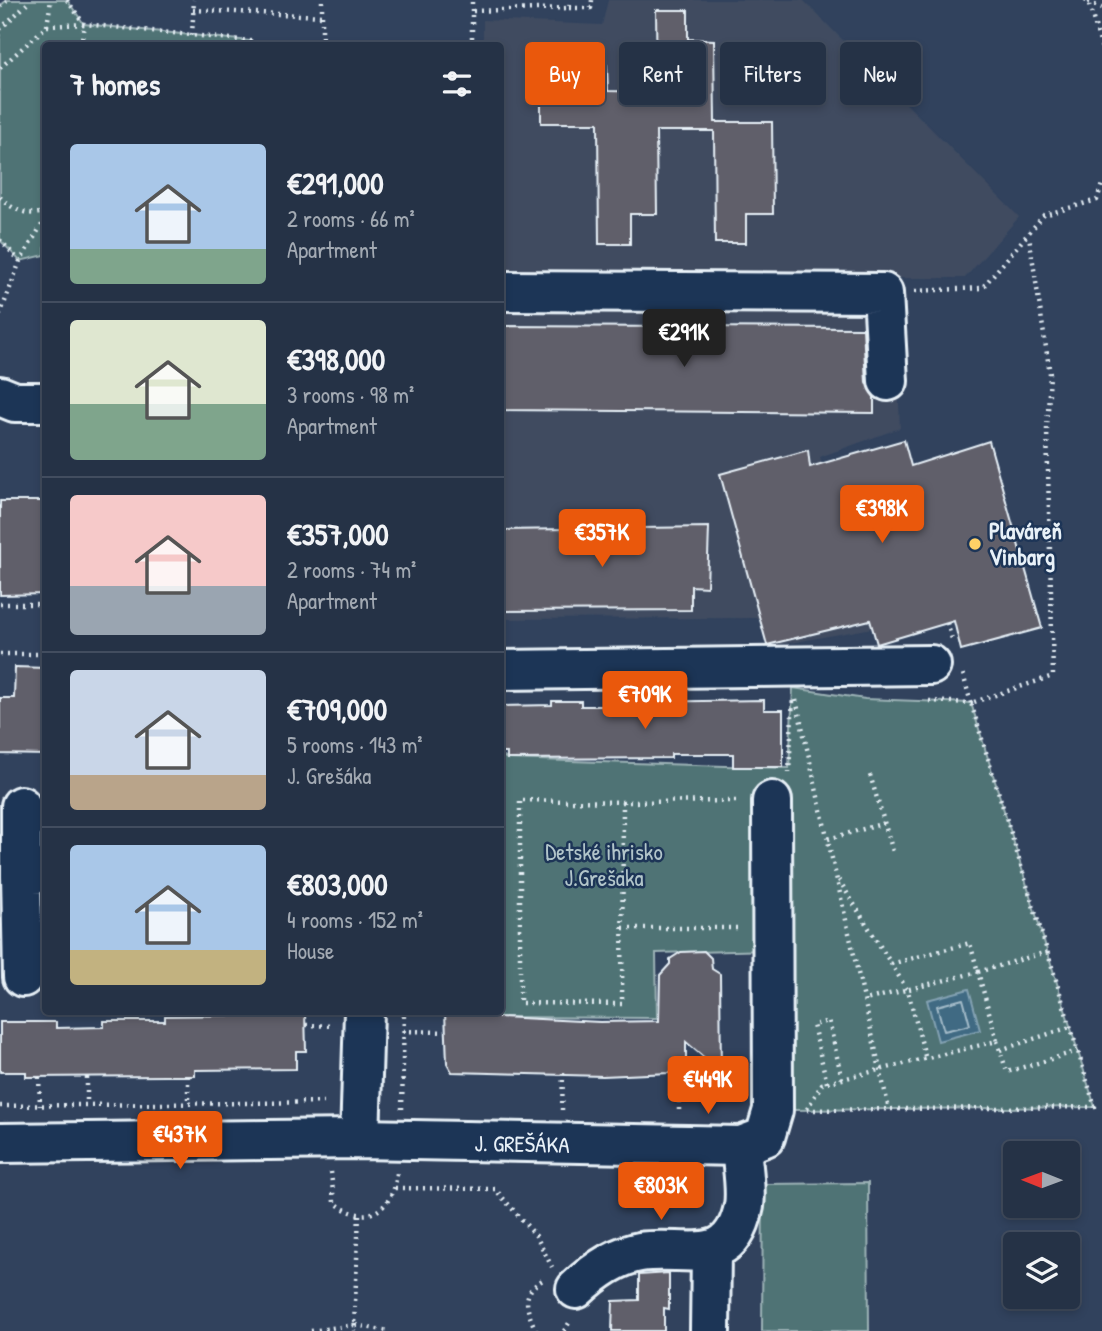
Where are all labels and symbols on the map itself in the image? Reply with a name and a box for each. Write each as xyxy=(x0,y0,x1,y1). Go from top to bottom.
pin: €291K xyxy=(635,310,733,369)
pin: €398K xyxy=(833,486,931,545)
pin: €357K xyxy=(553,510,651,569)
place label: Plaváreň Vinbarg xyxy=(989,515,1062,573)
marker: Plaváreň Vinbarg xyxy=(967,536,983,552)
pin: €709K xyxy=(596,672,694,731)
park label: Detské ihrisko J.Grešaka xyxy=(545,836,663,893)
pin: €449K xyxy=(659,1056,757,1116)
pin: €437K xyxy=(131,1112,229,1171)
street label: J. GREŠÁKA xyxy=(474,1127,570,1160)
north arrow xyxy=(1003,1141,1080,1218)
pin: €803K xyxy=(612,1162,710,1222)

